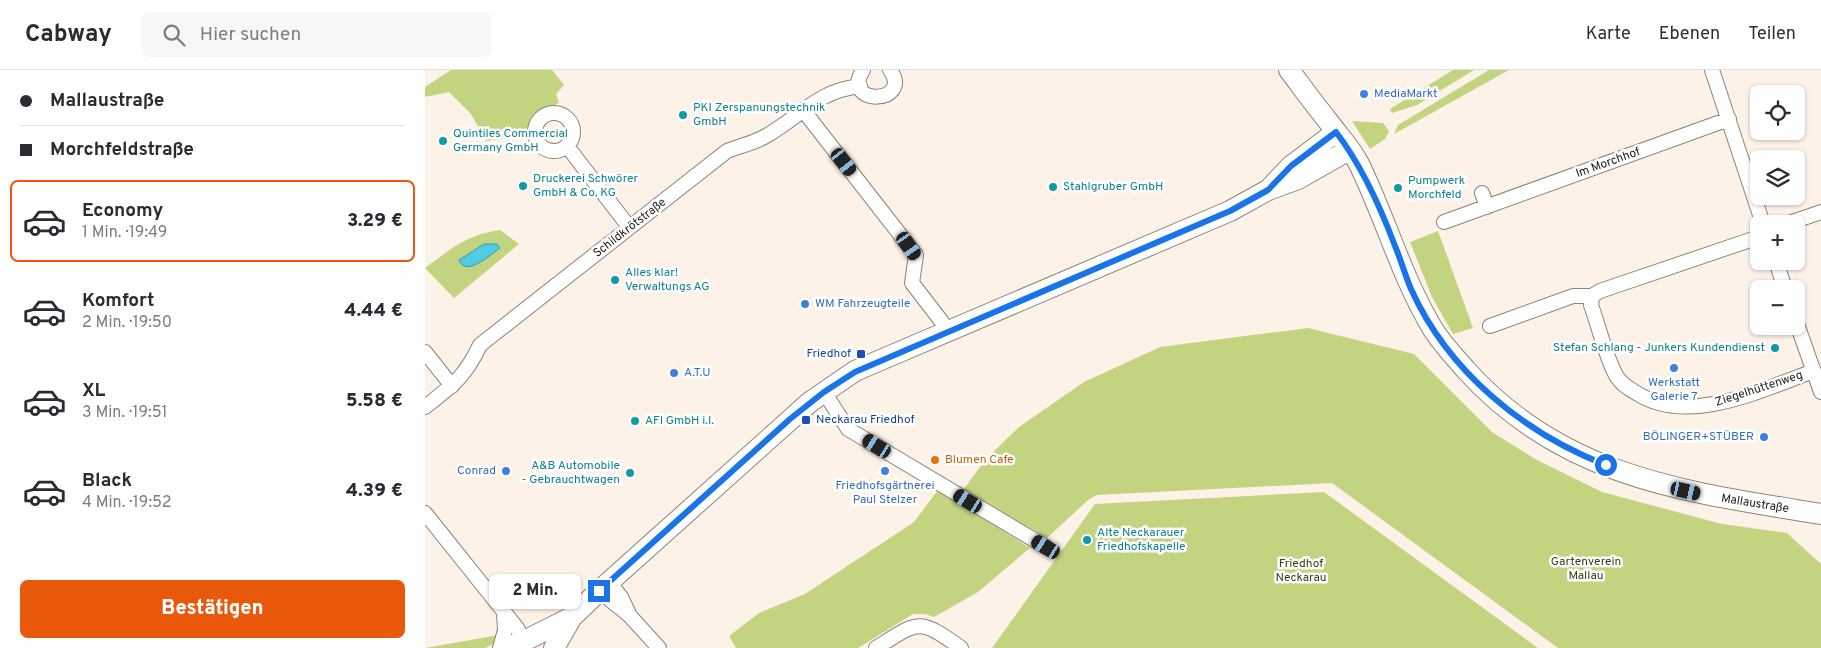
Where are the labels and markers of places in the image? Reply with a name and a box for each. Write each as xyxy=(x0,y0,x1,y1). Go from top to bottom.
place label: MediaMarkt xyxy=(1374,86,1438,102)
marker: MediaMarkt xyxy=(1358,88,1370,100)
place label: PKI Zerspanungstechnik GmbH xyxy=(693,100,825,130)
marker: PKI Zerspanungstechnik GmbH xyxy=(677,109,689,121)
place label: Quintiles Commercial Germany GmbH xyxy=(453,126,568,156)
marker: Quintiles Commercial Germany GmbH xyxy=(437,135,449,147)
place label: Druckerei Schwörer GmbH & Co. KG xyxy=(533,171,639,201)
place label: Pumpwerk Morchfeld xyxy=(1408,173,1465,203)
place label: Stahlgruber GmbH xyxy=(1063,179,1163,195)
marker: Druckerei Schwörer GmbH & Co. KG xyxy=(517,180,529,192)
marker: Stahlgruber GmbH xyxy=(1047,181,1059,193)
marker: Pumpwerk Morchfeld xyxy=(1392,182,1404,194)
place label: Alles klar! Verwaltungs AG xyxy=(625,265,709,295)
marker: Alles klar! Verwaltungs AG xyxy=(609,274,621,286)
place label: WM Fahrzeugteile xyxy=(815,296,910,312)
marker: WM Fahrzeugteile xyxy=(799,298,811,310)
place label: Stefan Schlang - Junkers Kundendienst xyxy=(1553,340,1765,356)
marker: Stefan Schlang - Junkers Kundendienst xyxy=(1769,342,1781,354)
place label: Friedhof xyxy=(807,346,851,362)
marker: Friedhof xyxy=(855,348,867,360)
marker: Werkstatt Galerie 7 xyxy=(1668,362,1680,374)
place label: A.T.U xyxy=(684,365,710,381)
marker: A.T.U xyxy=(668,367,680,379)
place label: Werkstatt Galerie 7 xyxy=(1648,375,1700,405)
place label: Neckarau Friedhof xyxy=(816,412,915,428)
place label: AFI GmbH i.I. xyxy=(645,413,714,429)
marker: Neckarau Friedhof xyxy=(800,414,812,426)
marker: AFI GmbH i.I. xyxy=(629,415,641,427)
place label: BÖLINGER+STÜBER xyxy=(1643,429,1754,445)
marker: BÖLINGER+STÜBER xyxy=(1758,431,1770,443)
place label: Blumen Cafe xyxy=(945,452,1014,468)
marker: Blumen Cafe xyxy=(929,454,941,466)
place label: A&B Automobile - Gebrauchtwagen xyxy=(522,458,620,488)
place label: Conrad xyxy=(457,463,496,479)
marker: Conrad xyxy=(500,465,512,477)
marker: Friedhofsgärtnerei Paul Stelzer xyxy=(879,465,891,477)
marker: A&B Automobile - Gebrauchtwagen xyxy=(624,467,636,479)
place label: Friedhofsgärtnerei Paul Stelzer xyxy=(835,478,935,508)
place label: Alte Neckarauer Friedhofskapelle xyxy=(1097,525,1185,555)
marker: Alte Neckarauer Friedhofskapelle xyxy=(1081,534,1093,546)

